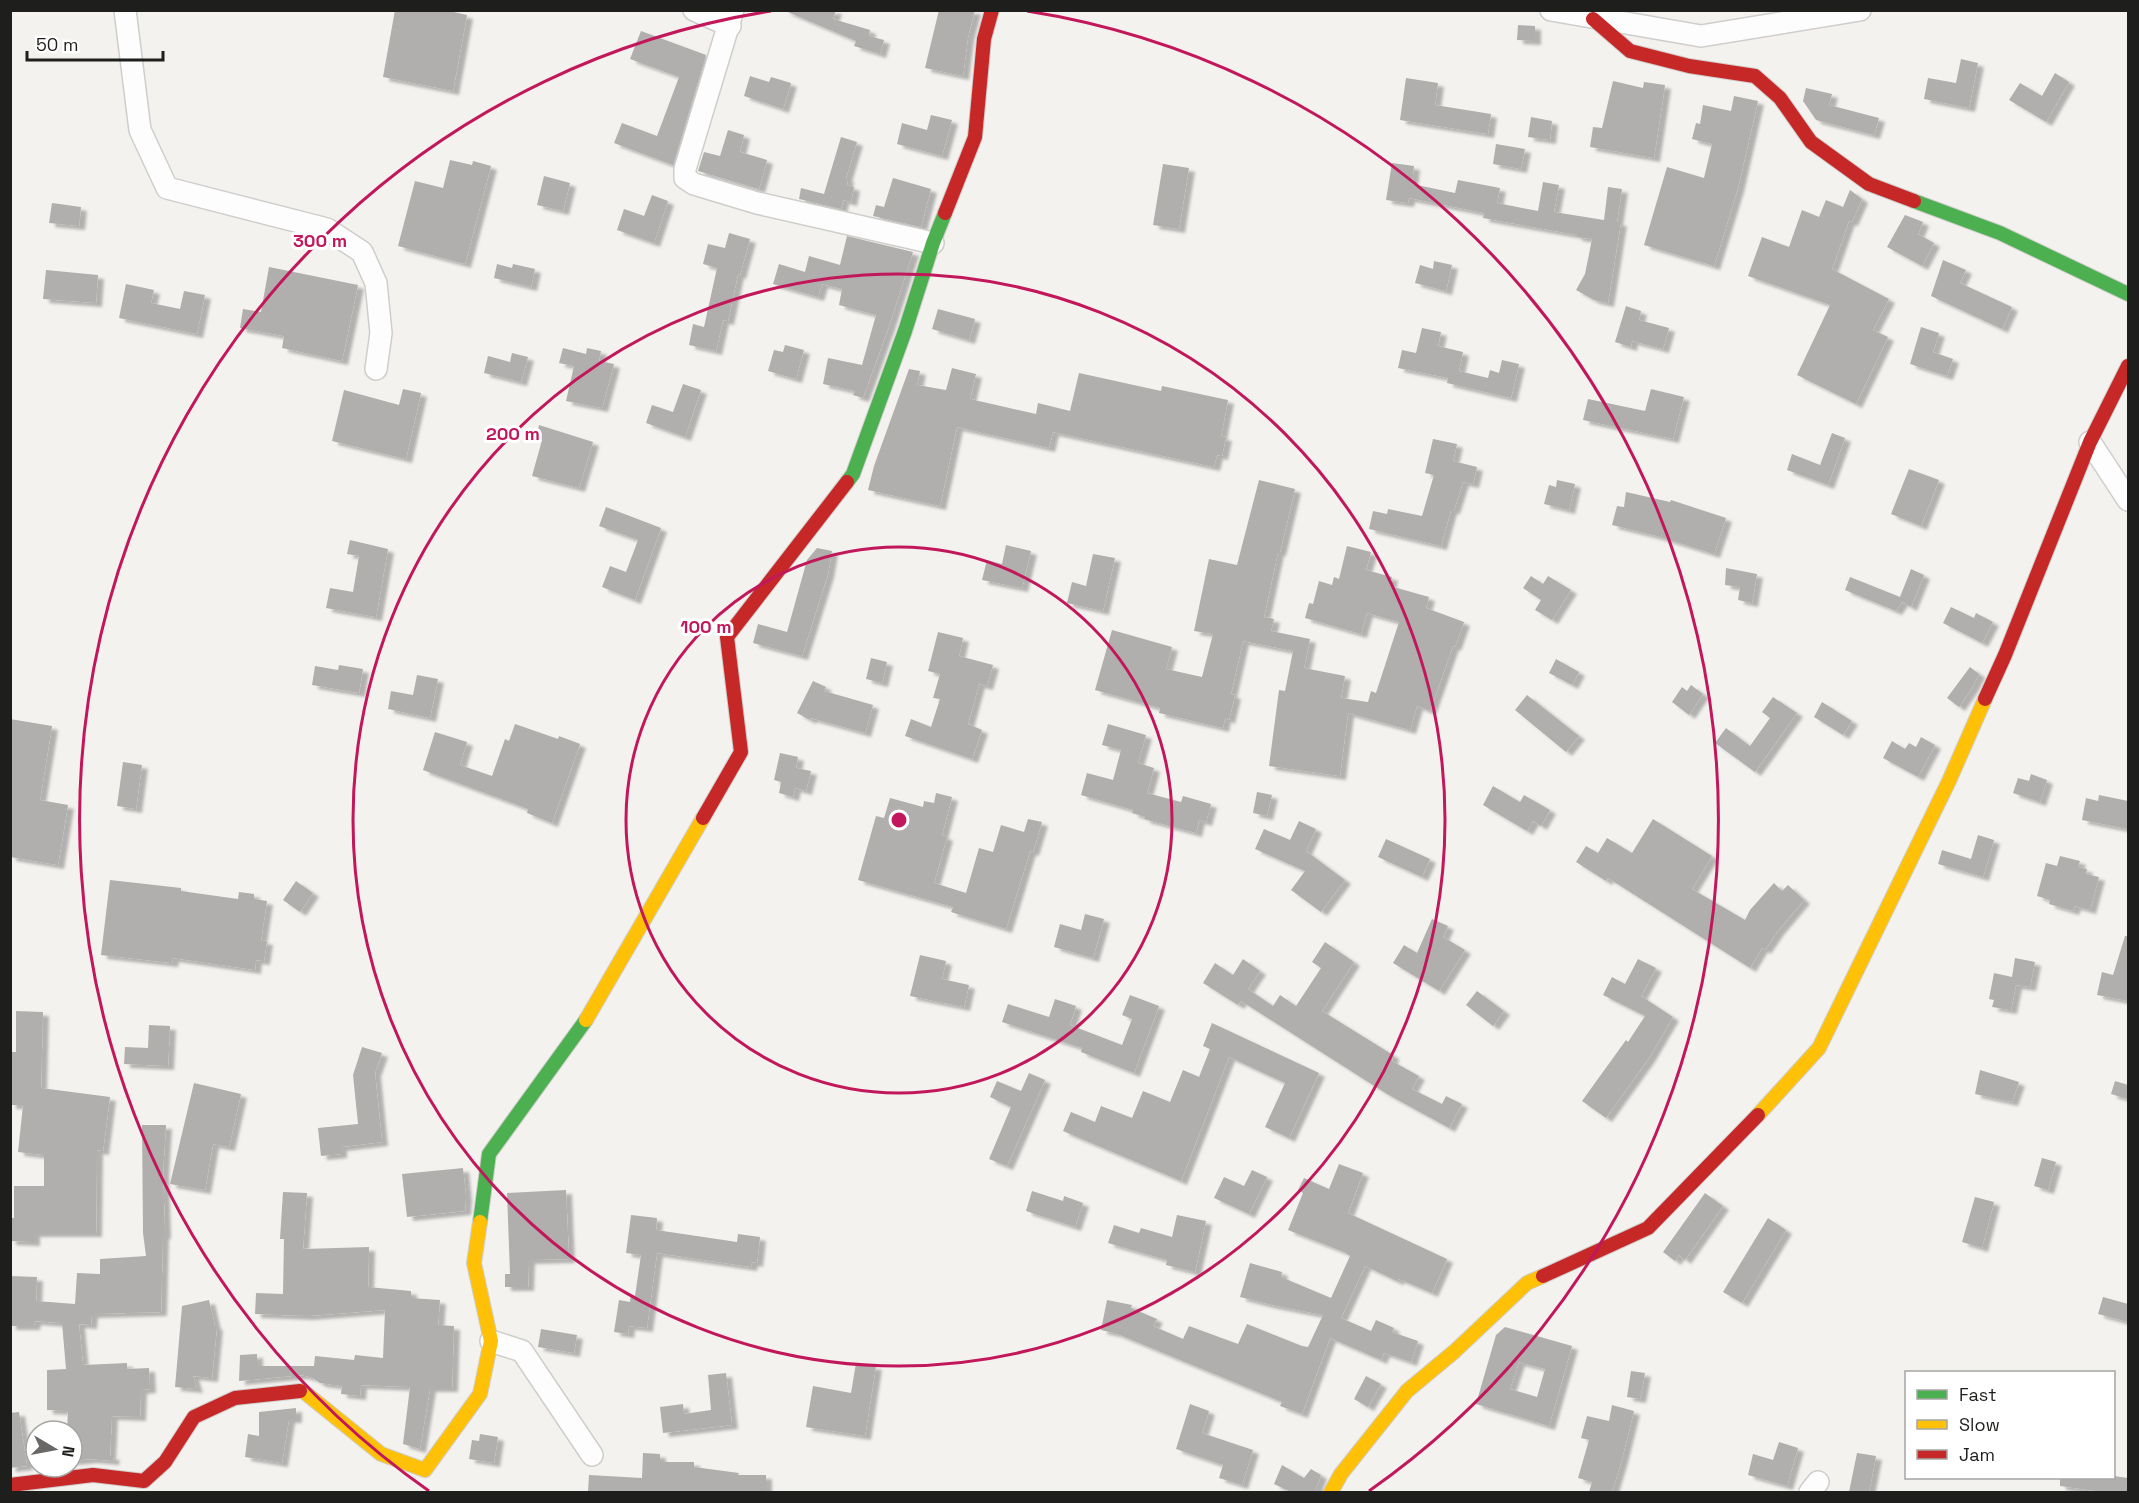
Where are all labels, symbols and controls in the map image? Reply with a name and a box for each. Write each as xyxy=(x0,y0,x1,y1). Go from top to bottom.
scale bar xyxy=(27,24,164,62)
text: 50 m xyxy=(36,33,78,56)
text: 300 m xyxy=(293,229,347,252)
text: 200 m xyxy=(486,422,540,445)
text: 100 m xyxy=(680,615,732,638)
centre of rings xyxy=(889,810,909,830)
legend xyxy=(1905,1371,2115,1479)
text: Fast xyxy=(1959,1383,1996,1406)
text: Slow xyxy=(1959,1413,2000,1436)
north arrow xyxy=(24,1419,84,1479)
text: Jam xyxy=(1959,1443,1995,1466)
text: N xyxy=(57,1444,80,1459)

